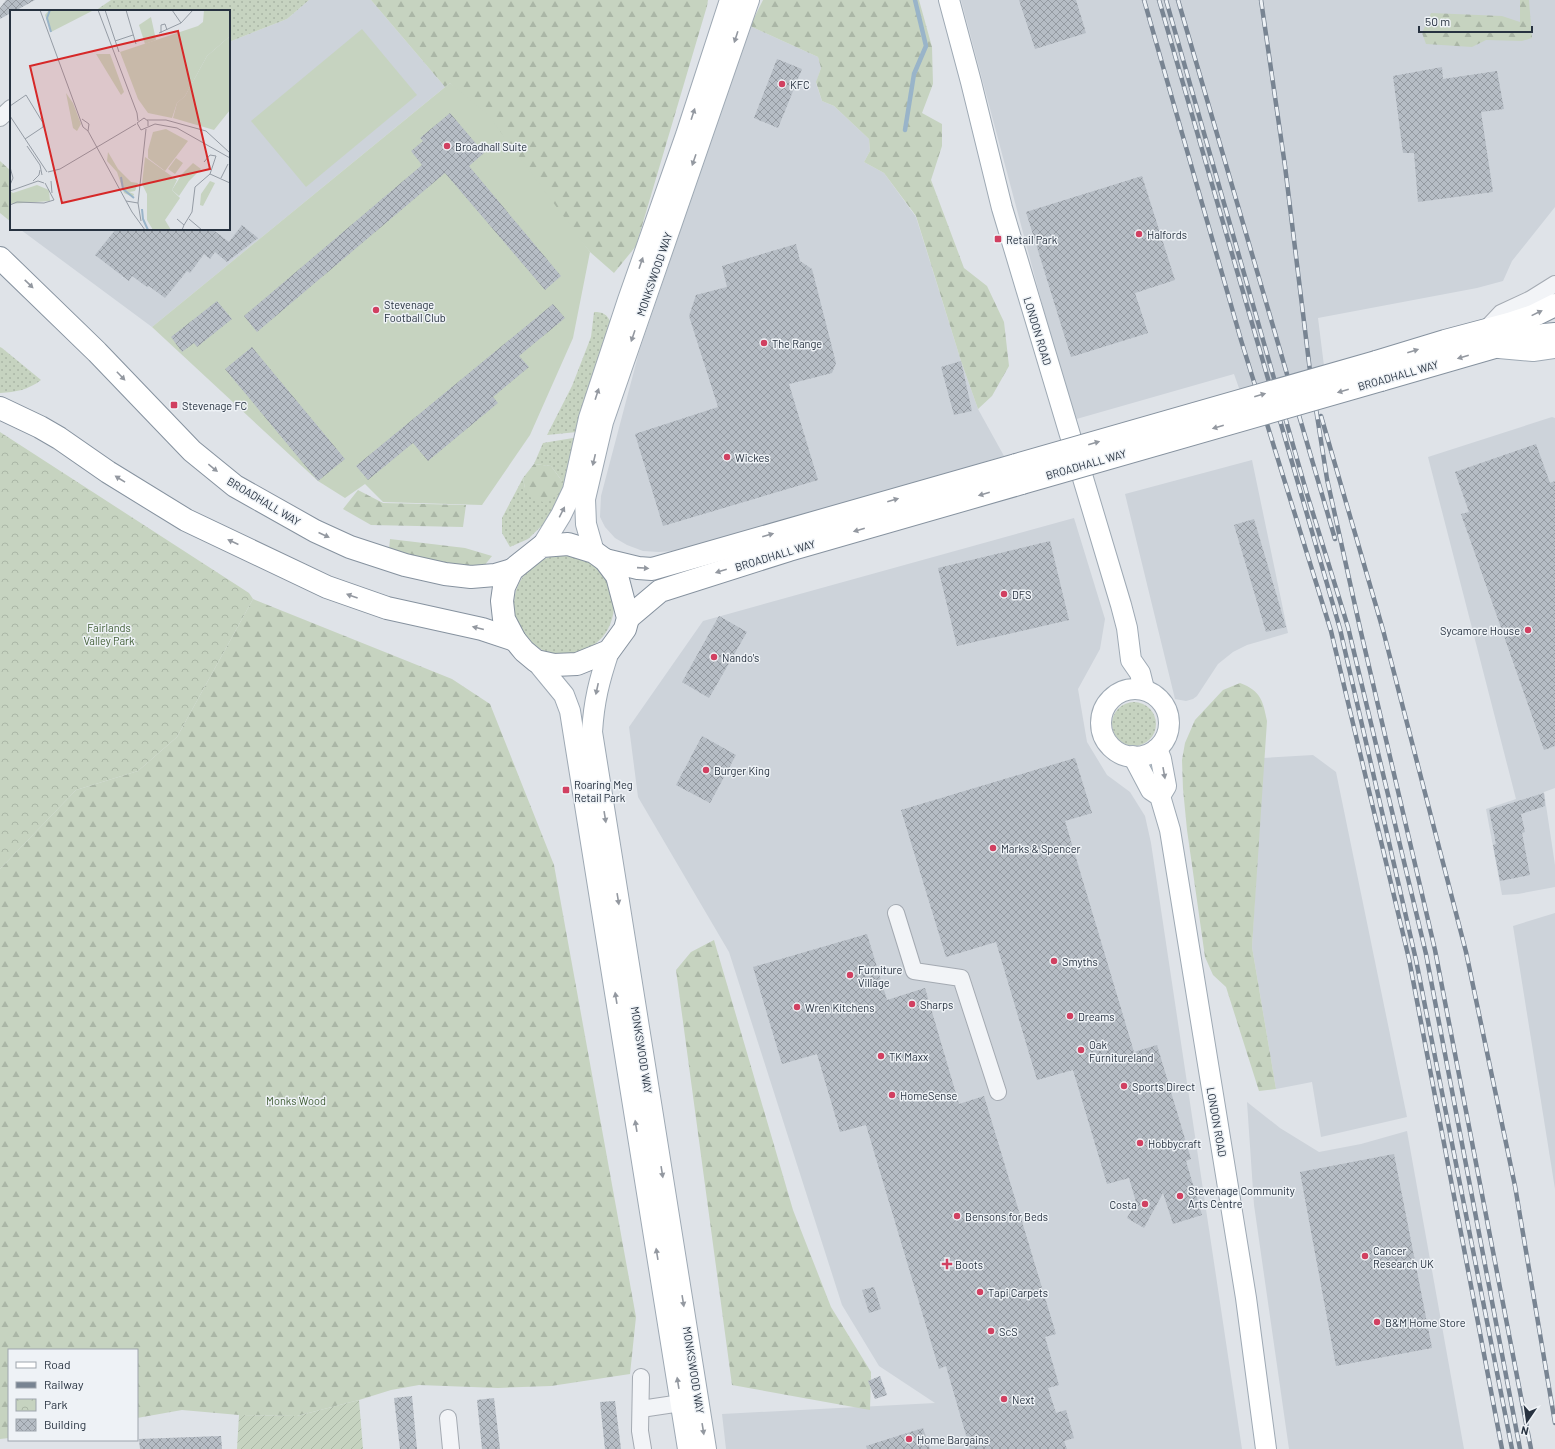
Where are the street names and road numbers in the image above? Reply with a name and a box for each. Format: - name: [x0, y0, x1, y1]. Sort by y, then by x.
- street label: MONKSWOOD WAY: [634, 230, 674, 318]
- street label: LONDON ROAD: [1021, 295, 1055, 367]
- street label: BROADHALL WAY: [1356, 357, 1440, 393]
- street label: BROADHALL WAY: [1044, 446, 1128, 482]
- street label: BROADHALL WAY: [225, 474, 303, 528]
- street label: BROADHALL WAY: [733, 537, 817, 573]
- street label: MONKSWOOD WAY: [629, 1006, 655, 1094]
- street label: LONDON ROAD: [1204, 1086, 1230, 1158]
- street label: MONKSWOOD WAY: [681, 1326, 707, 1414]

